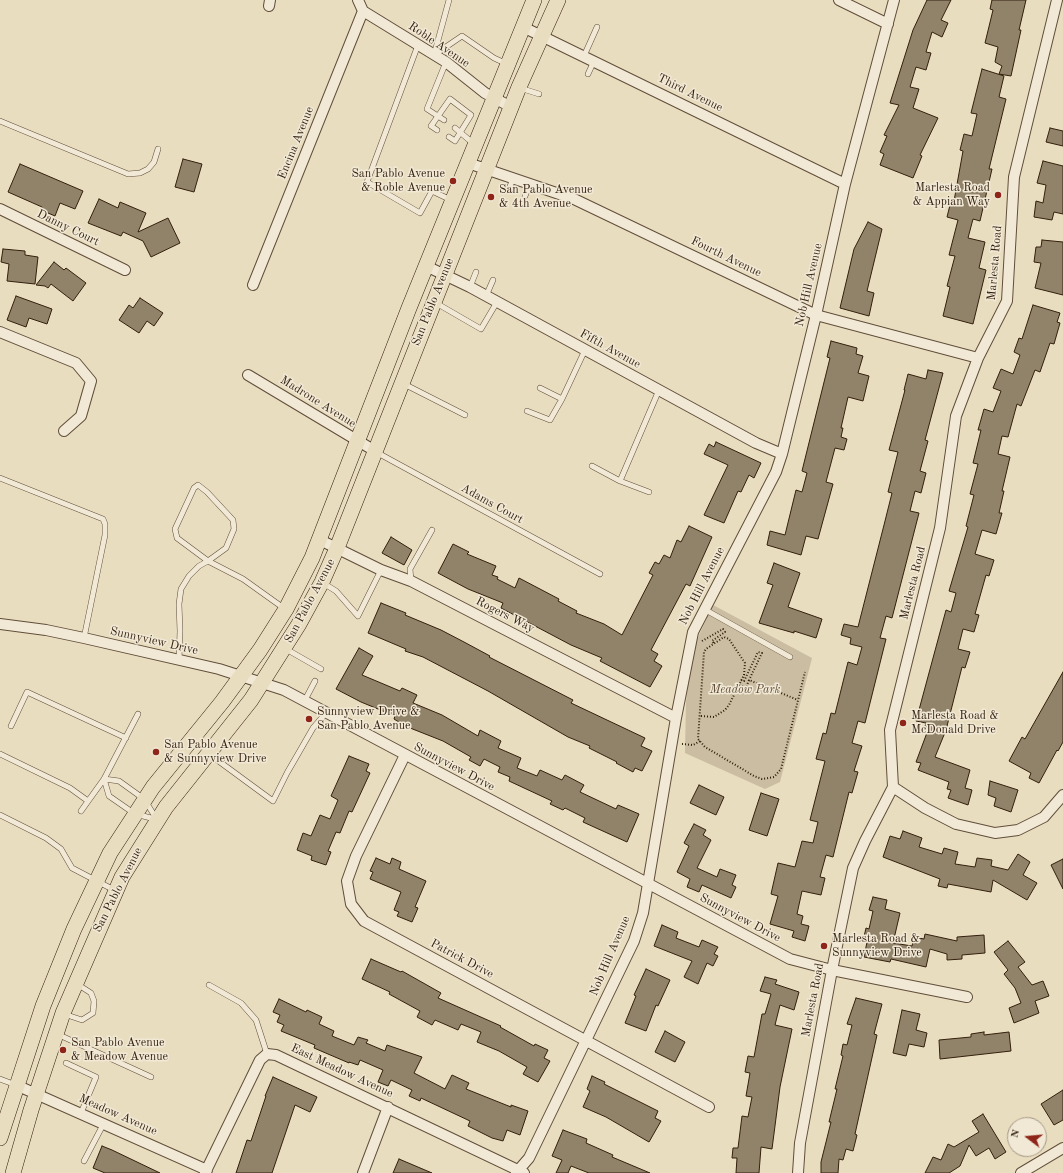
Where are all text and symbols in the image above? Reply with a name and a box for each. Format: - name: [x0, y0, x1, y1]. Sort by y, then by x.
- street label: Roble Avenue: [406, 19, 472, 71]
- street label: Third Avenue: [655, 71, 725, 115]
- street label: Encina Avenue: [275, 105, 317, 181]
- place label: San Pablo Avenue & Roble Avenue: [351, 167, 445, 195]
- marker: San Pablo Avenue & Roble Avenue: [448, 176, 458, 186]
- place label: Marlesta Road & Appian Way: [913, 181, 990, 209]
- place label: San Pablo Avenue & 4th Avenue: [499, 183, 593, 211]
- marker: Marlesta Road & Appian Way: [993, 190, 1003, 200]
- marker: San Pablo Avenue & 4th Avenue: [486, 192, 496, 202]
- street label: Danny Court: [35, 207, 101, 249]
- street label: Marlesta Road: [985, 225, 1005, 301]
- street label: Fourth Avenue: [688, 234, 764, 280]
- street label: Nob Hill Avenue: [792, 242, 826, 328]
- street label: San Pablo Avenue: [409, 256, 457, 348]
- street label: Fifth Avenue: [577, 326, 643, 372]
- street label: Madrone Avenue: [277, 373, 359, 431]
- street label: Adams Court: [458, 481, 526, 527]
- street label: Nob Hill Avenue: [676, 545, 728, 627]
- street label: Marlesta Road: [897, 545, 929, 621]
- street label: San Pablo Avenue: [282, 556, 338, 646]
- street label: Rogers Way: [473, 594, 537, 636]
- street label: Sunnyview Drive: [109, 624, 199, 658]
- park label: Meadow Park: [710, 683, 780, 697]
- place label: Sunnyview Drive & San Pablo Avenue: [317, 705, 420, 733]
- place label: Marlesta Road & McDonald Drive: [911, 709, 999, 737]
- marker: Sunnyview Drive & San Pablo Avenue: [304, 714, 314, 724]
- marker: Marlesta Road & McDonald Drive: [898, 718, 908, 728]
- place label: San Pablo Avenue & Sunnyview Drive: [164, 738, 267, 766]
- street label: Sunnyview Drive: [411, 740, 497, 794]
- marker: San Pablo Avenue & Sunnyview Drive: [151, 747, 161, 757]
- street label: San Pablo Avenue: [90, 845, 146, 935]
- street label: Sunnyview Drive: [697, 891, 783, 945]
- street label: Nob Hill Avenue: [587, 914, 633, 998]
- place label: Marlesta Road & Sunnyview Drive: [832, 932, 922, 960]
- street label: Patrick Drive: [428, 936, 496, 982]
- marker: Marlesta Road & Sunnyview Drive: [819, 941, 829, 951]
- street label: Marlesta Road: [799, 962, 827, 1038]
- place label: San Pablo Avenue & Meadow Avenue: [71, 1036, 168, 1064]
- street label: East Meadow Avenue: [289, 1041, 395, 1101]
- marker: San Pablo Avenue & Meadow Avenue: [58, 1045, 68, 1055]
- street label: Meadow Avenue: [77, 1091, 159, 1139]
- north arrow: [1007, 1117, 1047, 1157]
- text: N: [1010, 1128, 1022, 1139]

